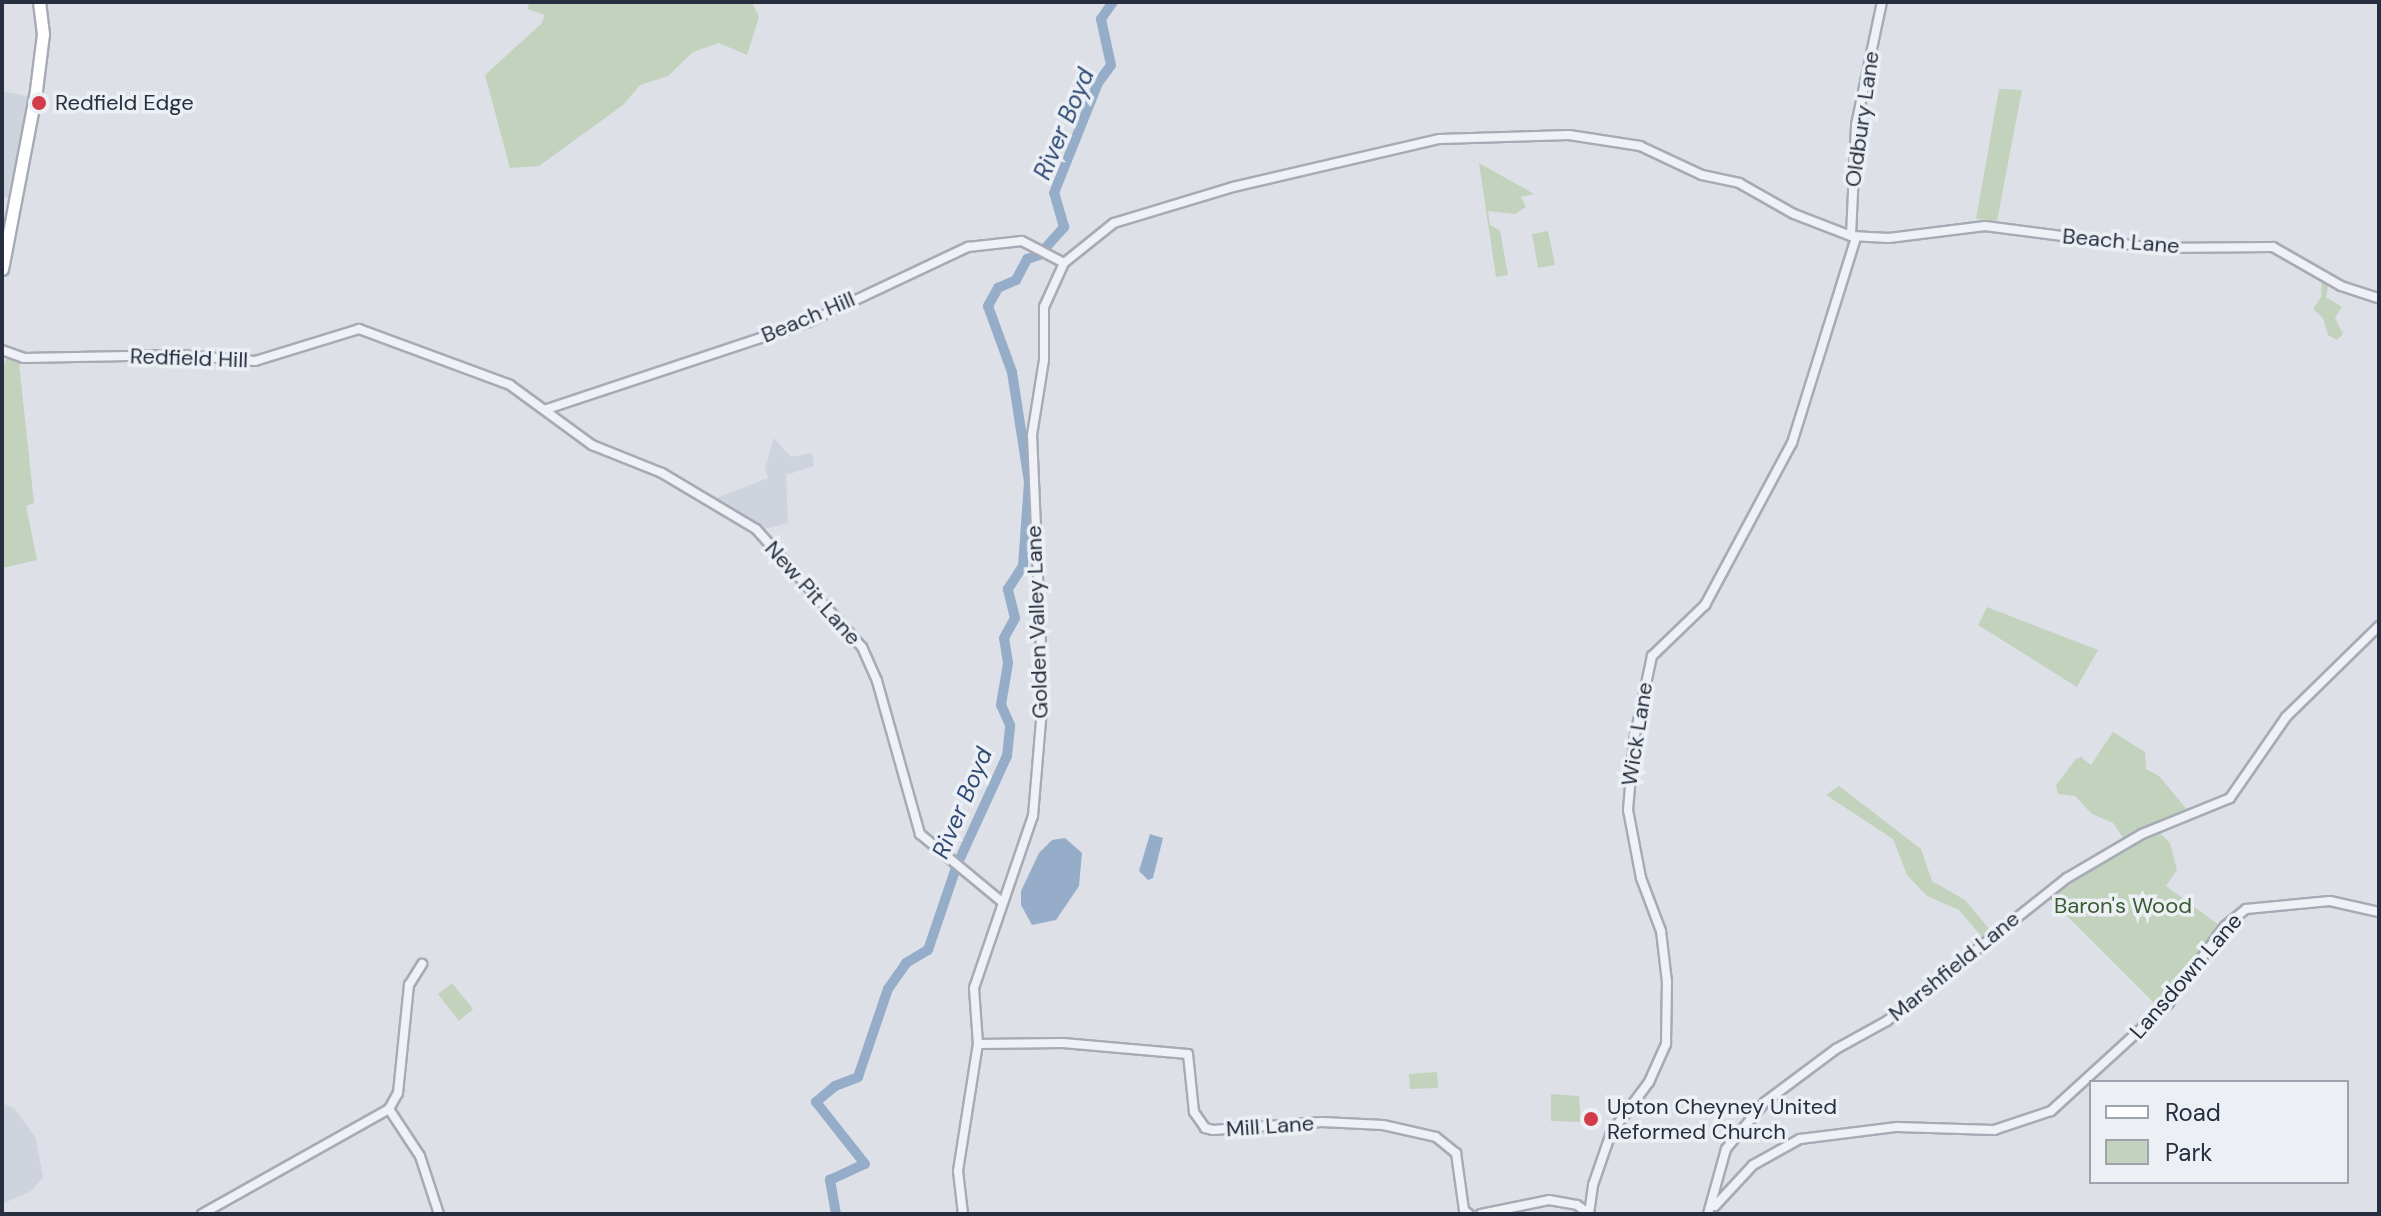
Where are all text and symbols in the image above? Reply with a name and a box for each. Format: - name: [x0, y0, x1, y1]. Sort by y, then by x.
- street label: Oldbury Lane: [1839, 49, 1885, 189]
- water label: River Boyd: [1028, 64, 1100, 184]
- place label: Redfield Edge: [55, 90, 194, 116]
- marker: Redfield Edge: [30, 94, 48, 112]
- street label: Beach Lane: [2061, 223, 2181, 259]
- street label: Beach Hill: [757, 286, 859, 348]
- street label: Redfield Hill: [129, 343, 249, 373]
- street label: Golden Valley Lane: [1020, 525, 1054, 719]
- street label: New Pit Lane: [759, 535, 867, 651]
- street label: Wick Lane: [1616, 680, 1658, 788]
- water label: River Boyd: [926, 743, 998, 863]
- park label: Baron's Wood: [2054, 893, 2192, 919]
- street label: Marshfield Lane: [1883, 905, 2025, 1027]
- street label: Lansdown Lane: [2124, 908, 2248, 1044]
- legend: [2089, 1080, 2349, 1184]
- place label: Upton Cheyney United Reformed Church: [1607, 1093, 1837, 1144]
- text: Road: [2165, 1097, 2221, 1128]
- street label: Mill Lane: [1225, 1110, 1315, 1142]
- marker: Upton Cheyney United Reformed Church: [1582, 1110, 1600, 1128]
- text: Park: [2165, 1137, 2212, 1168]

